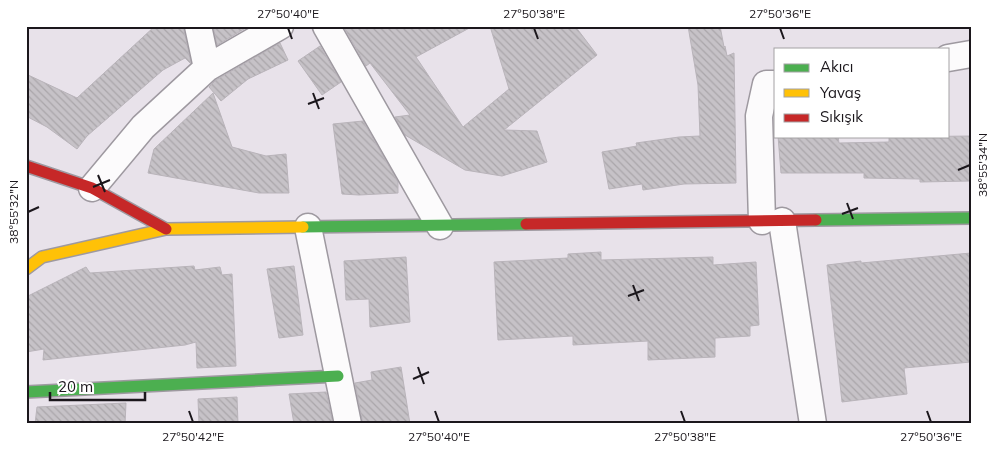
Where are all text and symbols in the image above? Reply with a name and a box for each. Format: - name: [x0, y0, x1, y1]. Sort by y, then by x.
- text: 27°50'40"E: [257, 6, 319, 21]
- text: 27°50'38"E: [503, 6, 565, 21]
- text: 27°50'36"E: [749, 6, 811, 21]
- legend: [774, 48, 950, 138]
- text: Akıcı: [820, 57, 853, 76]
- text: Yavaş: [819, 83, 861, 102]
- text: Sıkışık: [820, 107, 863, 126]
- text: 38°55'34"N: [975, 133, 990, 197]
- text: 38°55'32"N: [6, 180, 21, 244]
- scale bar: [50, 370, 145, 402]
- text: 20 m: [58, 377, 93, 396]
- text: 27°50'42"E: [162, 429, 224, 444]
- text: 27°50'40"E: [408, 429, 470, 444]
- text: 27°50'38"E: [654, 429, 716, 444]
- text: 27°50'36"E: [900, 429, 962, 444]

